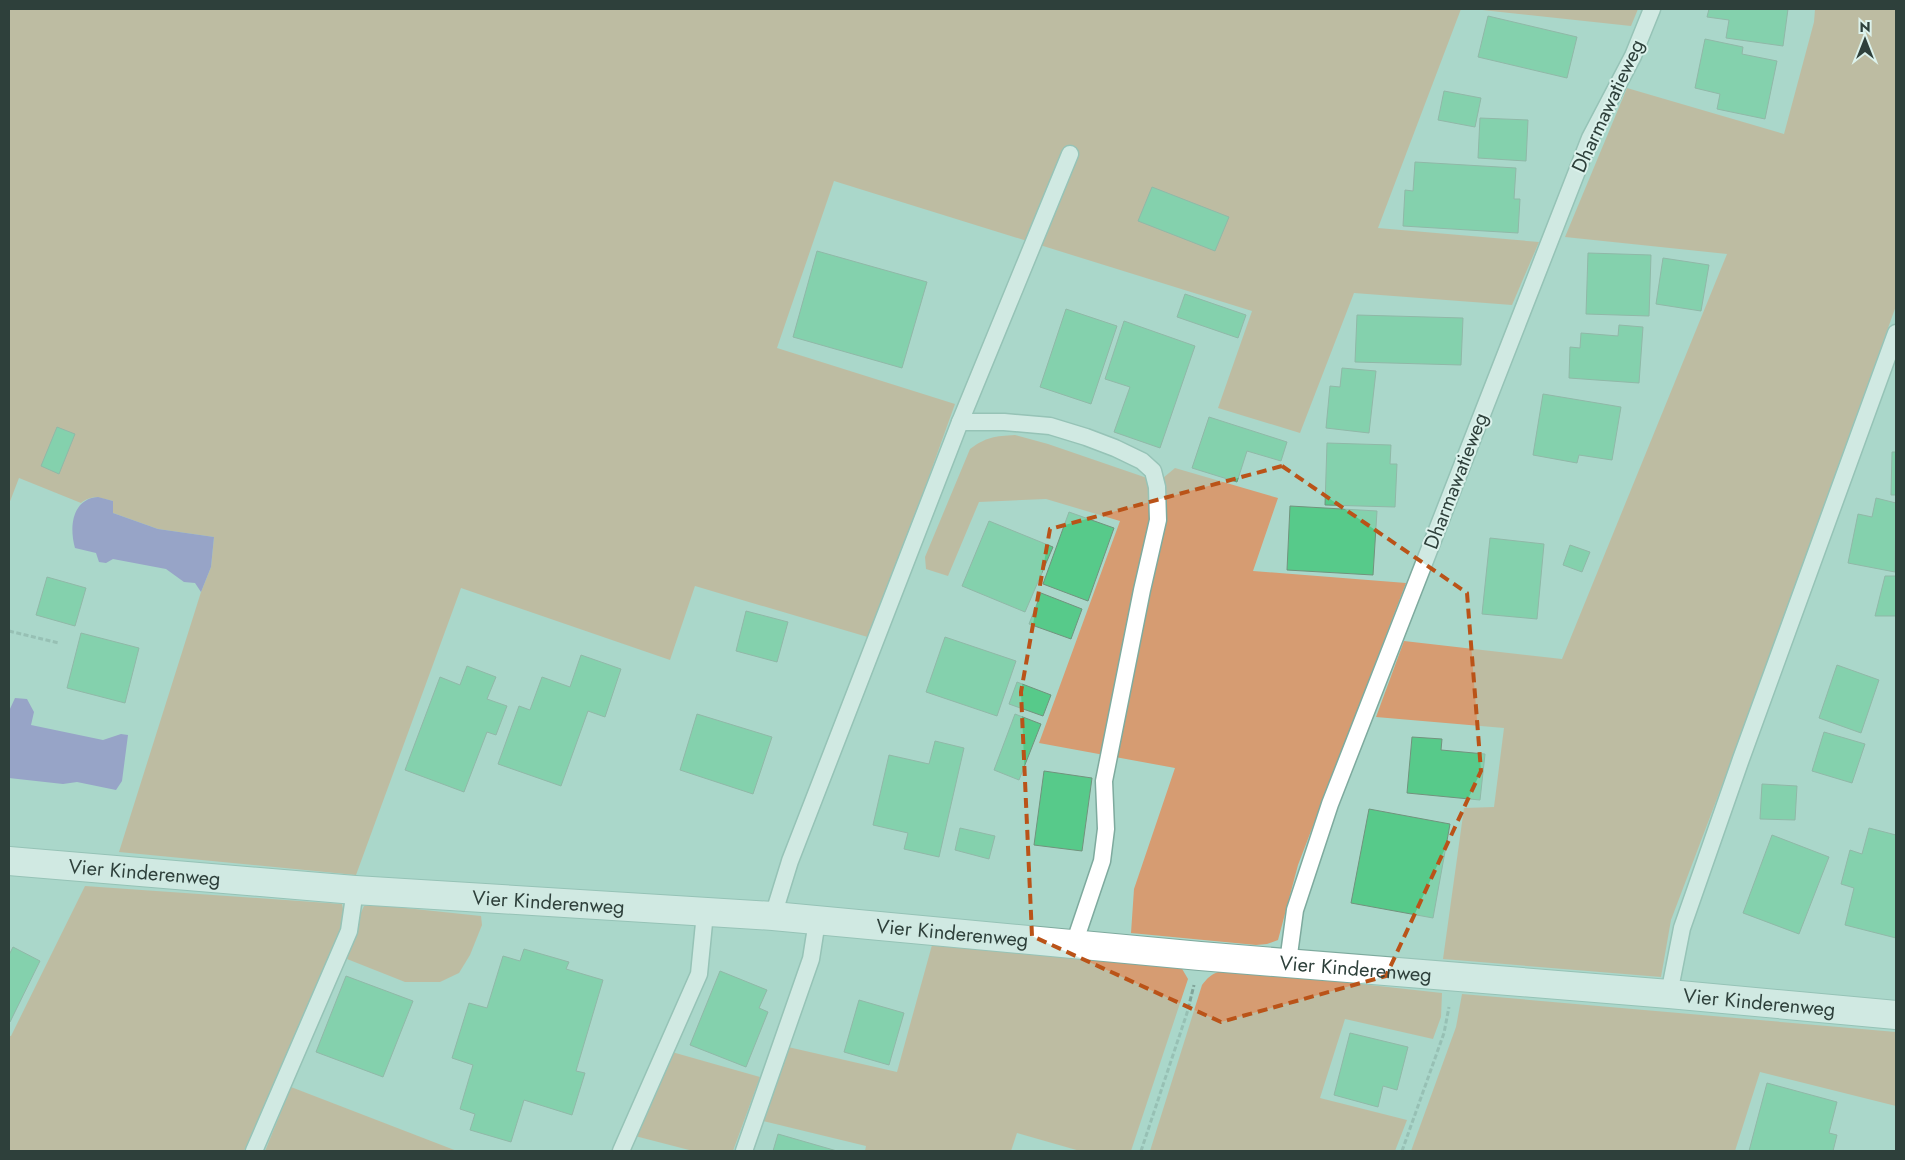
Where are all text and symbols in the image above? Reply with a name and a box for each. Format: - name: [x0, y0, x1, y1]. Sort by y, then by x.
- north arrow: [1840, 15, 1890, 65]
- text: N: [1859, 17, 1871, 37]
- street label: Dharmawatieweg: [1564, 35, 1652, 177]
- street label: Dharmawatieweg: [1417, 409, 1495, 553]
- street label: Vier Kinderenweg: [67, 852, 222, 893]
- street label: Vier Kinderenweg: [471, 883, 625, 921]
- street label: Vier Kinderenweg: [875, 911, 1030, 954]
- street label: Vier Kinderenweg: [1278, 948, 1433, 989]
- street label: Vier Kinderenweg: [1682, 981, 1837, 1024]

